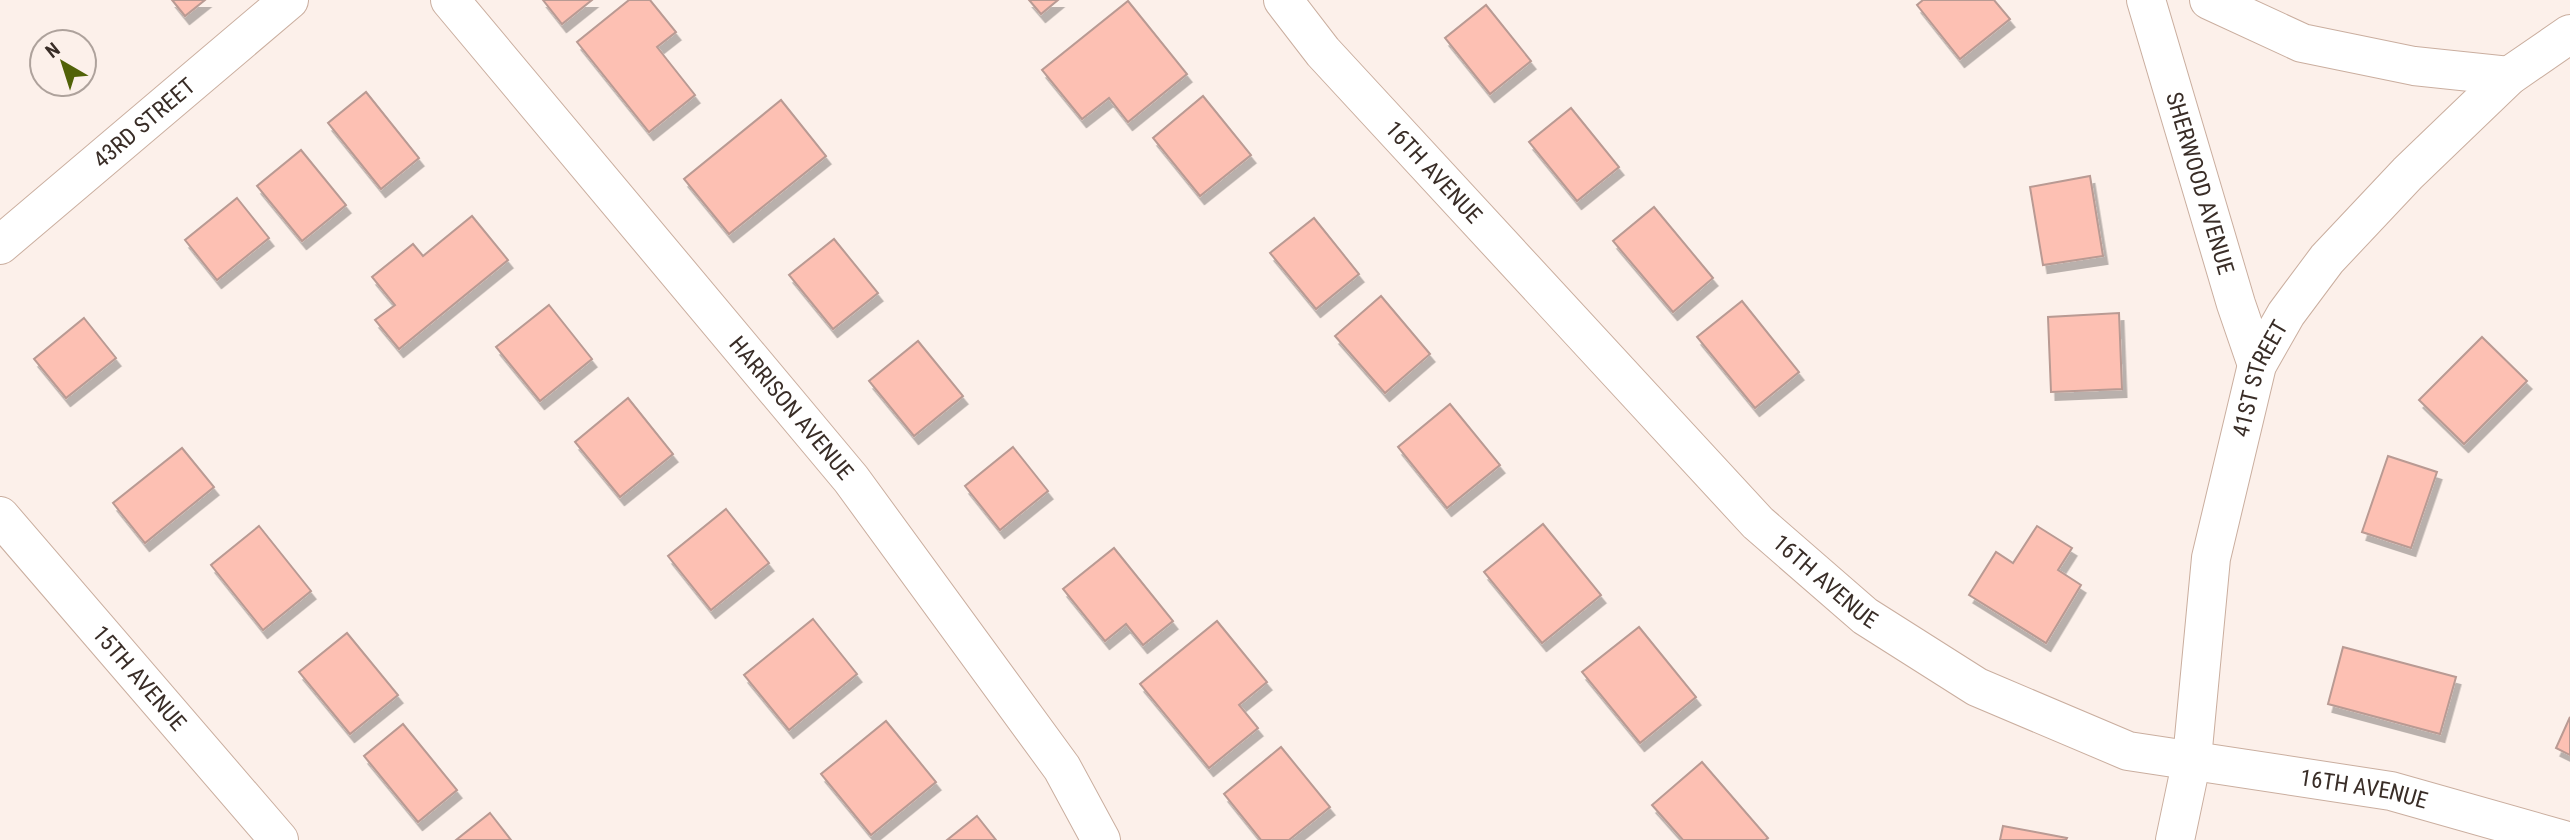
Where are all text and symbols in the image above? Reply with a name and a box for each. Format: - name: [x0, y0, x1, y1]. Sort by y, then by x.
- north arrow: [28, 28, 98, 98]
- text: N: [41, 38, 64, 63]
- street label: 43RD STREET: [88, 72, 200, 173]
- street label: SHERWOOD AVENUE: [2160, 89, 2240, 277]
- street label: 16TH AVENUE: [1380, 115, 1488, 229]
- street label: 41ST STREET: [2227, 315, 2293, 440]
- street label: HARRISON AVENUE: [724, 331, 859, 485]
- street label: 16TH AVENUE: [1768, 529, 1883, 634]
- street label: 15TH AVENUE: [87, 620, 192, 736]
- street label: 16TH AVENUE: [2298, 764, 2431, 814]

